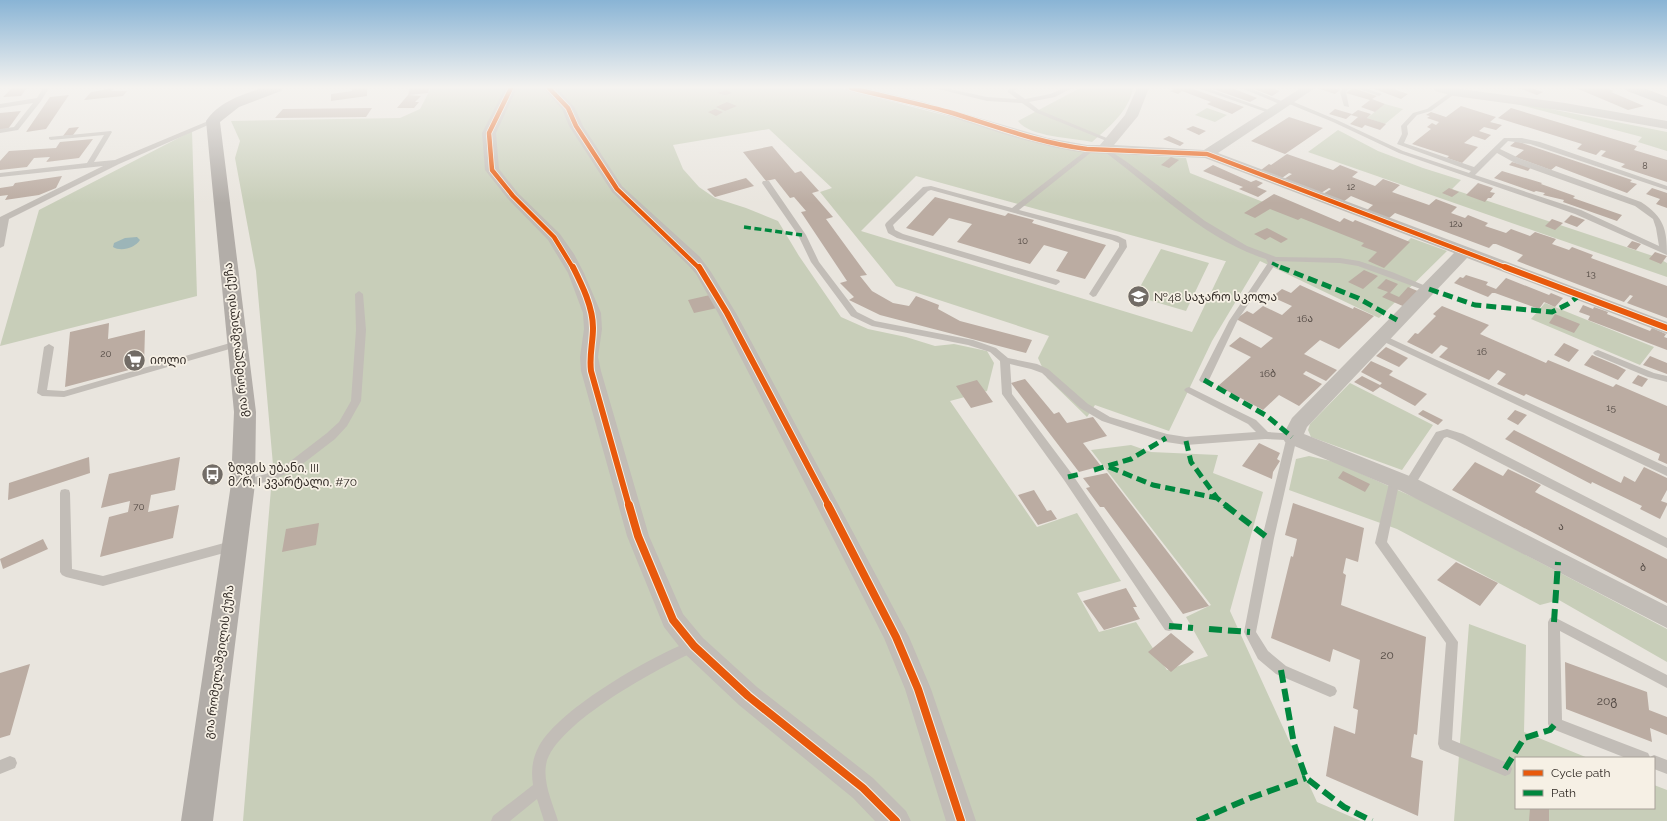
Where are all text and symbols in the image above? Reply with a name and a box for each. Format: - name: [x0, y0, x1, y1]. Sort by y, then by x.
- house number: 8: [1642, 161, 1648, 171]
- house number: 12: [1347, 182, 1356, 192]
- house number: 12ა: [1449, 219, 1463, 229]
- house number: 10: [1018, 235, 1028, 246]
- street label: გია რომელაშვილის ქუჩა: [221, 262, 252, 418]
- house number: 13: [1586, 268, 1596, 279]
- school or university icon: №48 საჯარო სკოლა: [1126, 284, 1152, 310]
- place label: №48 საჯარო სკოლა: [1154, 290, 1277, 305]
- house number: 16ა: [1297, 313, 1313, 324]
- house number: 16: [1477, 346, 1487, 357]
- supermarket icon: იოლი: [121, 347, 147, 373]
- house number: 20: [100, 348, 112, 359]
- place label: იოლი: [150, 353, 187, 368]
- house number: 16ბ: [1260, 368, 1276, 379]
- house number: 15: [1606, 402, 1616, 413]
- place label: ზღვის უბანი, III მ/რ, I კვარტალი, #70: [228, 461, 357, 490]
- bus stop icon: ზღვის უბანი, III მ/რ, I კვარტალი, #70: [200, 462, 226, 488]
- house number: 70: [133, 501, 145, 512]
- house number: ა: [1558, 521, 1564, 532]
- house number: ბ: [1640, 562, 1646, 573]
- street label: გია რომელაშვილის ქუჩა: [201, 584, 238, 740]
- house number: 20: [1380, 648, 1394, 662]
- house number: 20გ: [1597, 694, 1617, 708]
- legend: [1515, 757, 1655, 809]
- text: Cycle path: [1551, 766, 1610, 780]
- text: Path: [1551, 786, 1576, 800]

